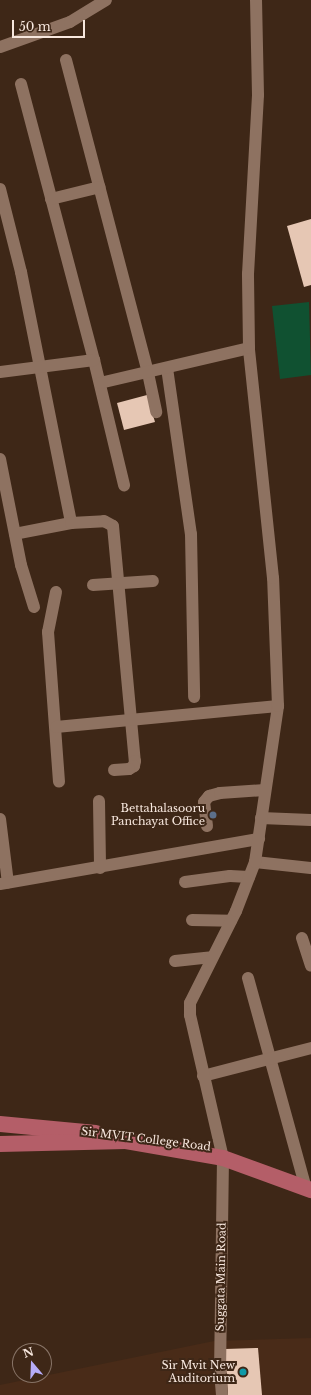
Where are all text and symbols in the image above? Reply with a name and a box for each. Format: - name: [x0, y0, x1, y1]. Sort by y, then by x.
- scale bar: [14, 12, 87, 38]
- text: 50 m: [19, 19, 51, 34]
- place label: Bettahalasooru Panchayat Office: [111, 802, 205, 828]
- marker: Bettahalasooru Panchayat Office: [208, 810, 218, 820]
- street label: Sir MVIT College Road: [80, 1124, 212, 1154]
- street label: Suggata Main Road: [213, 1222, 229, 1332]
- north arrow: [12, 1343, 52, 1383]
- text: N: [21, 1344, 36, 1361]
- place label: Sir Mvit New Auditorium: [161, 1359, 235, 1385]
- marker: Sir Mvit New Auditorium: [238, 1367, 248, 1377]

